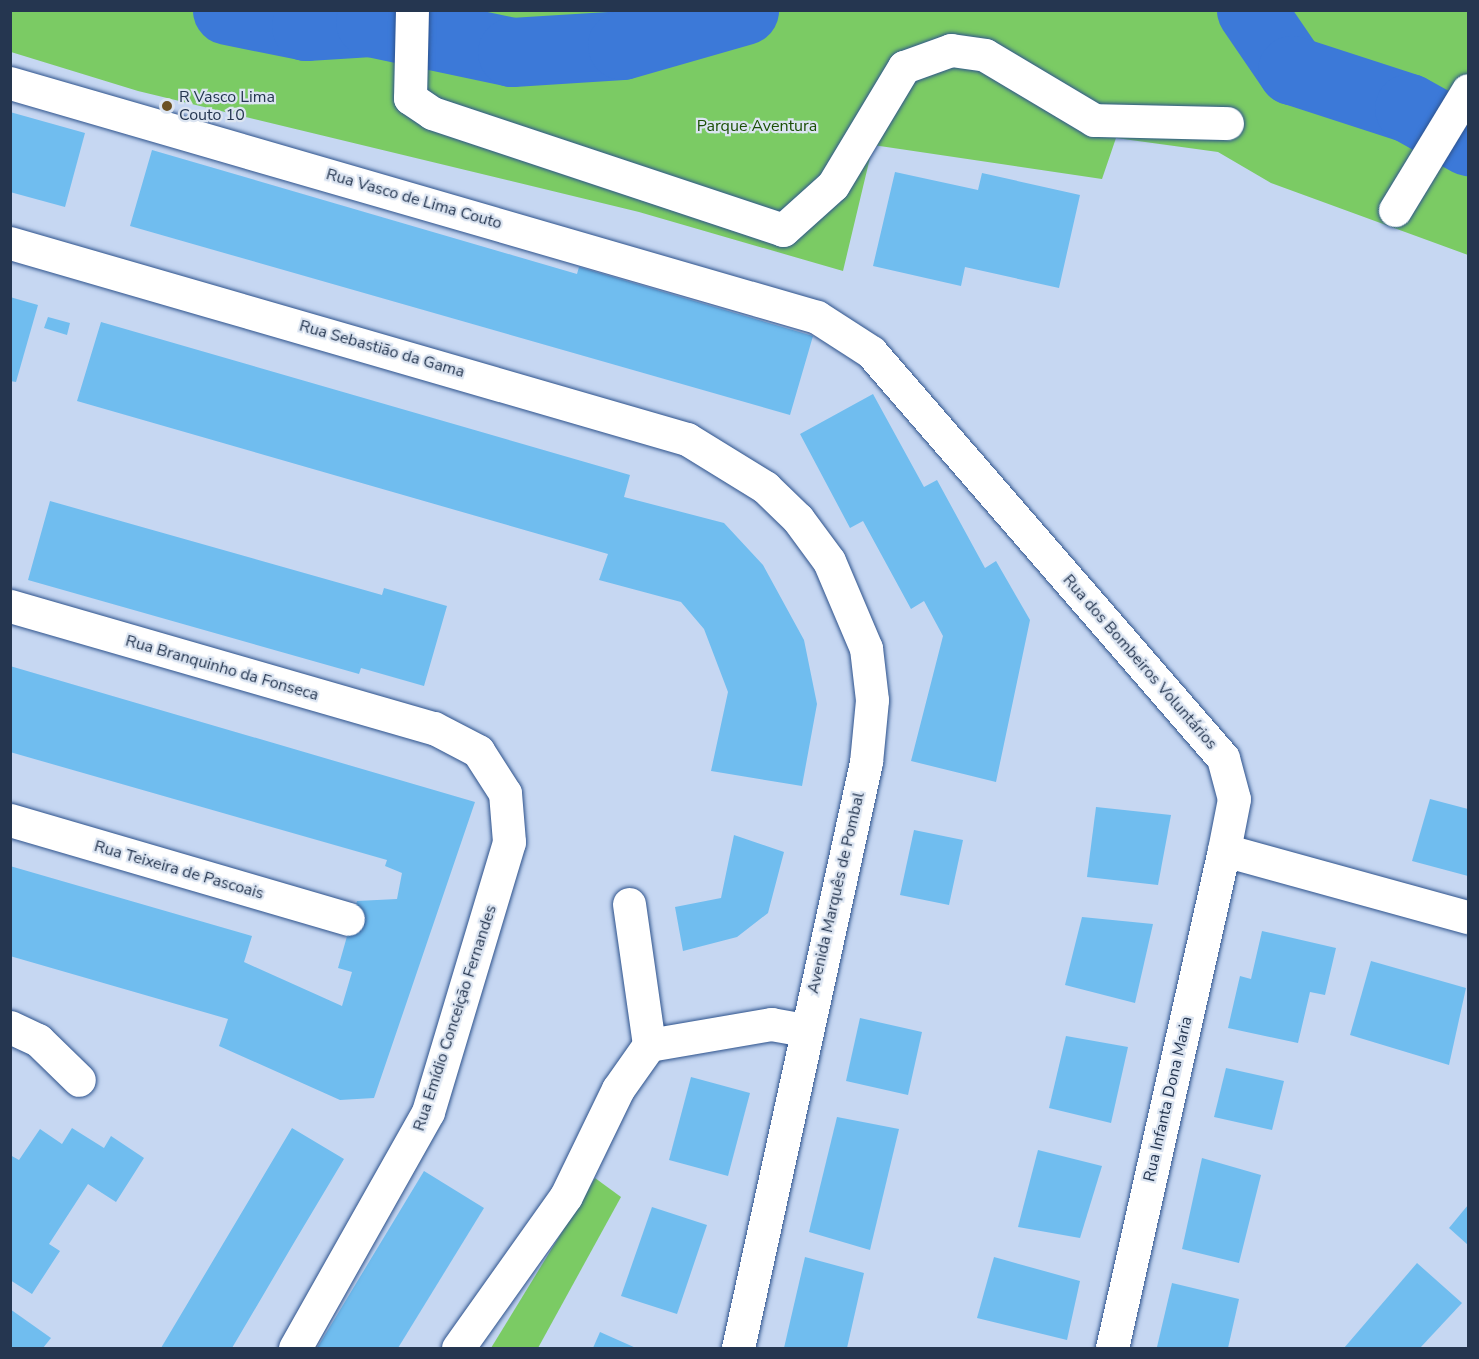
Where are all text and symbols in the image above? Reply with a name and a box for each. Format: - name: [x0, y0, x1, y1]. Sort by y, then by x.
- place label: R Vasco Lima Couto 10: [179, 87, 275, 125]
- marker: R Vasco Lima Couto 10: [160, 99, 174, 113]
- park label: Parque Aventura: [697, 116, 817, 136]
- street label: Rua Vasco de Lima Couto: [324, 165, 504, 233]
- street label: Rua Sebastião da Gama: [297, 316, 467, 382]
- street label: Rua dos Bombeiros Voluntários: [1059, 571, 1221, 753]
- street label: Rua Branquinho da Fonseca: [123, 631, 321, 705]
- street label: Avenida Marquês de Pombal: [803, 791, 869, 995]
- street label: Rua Teixeira de Pascoais: [92, 837, 266, 903]
- street label: Rua Emídio Conceição Fernandes: [409, 903, 501, 1133]
- street label: Rua Infanta Dona Maria: [1140, 1015, 1196, 1183]

